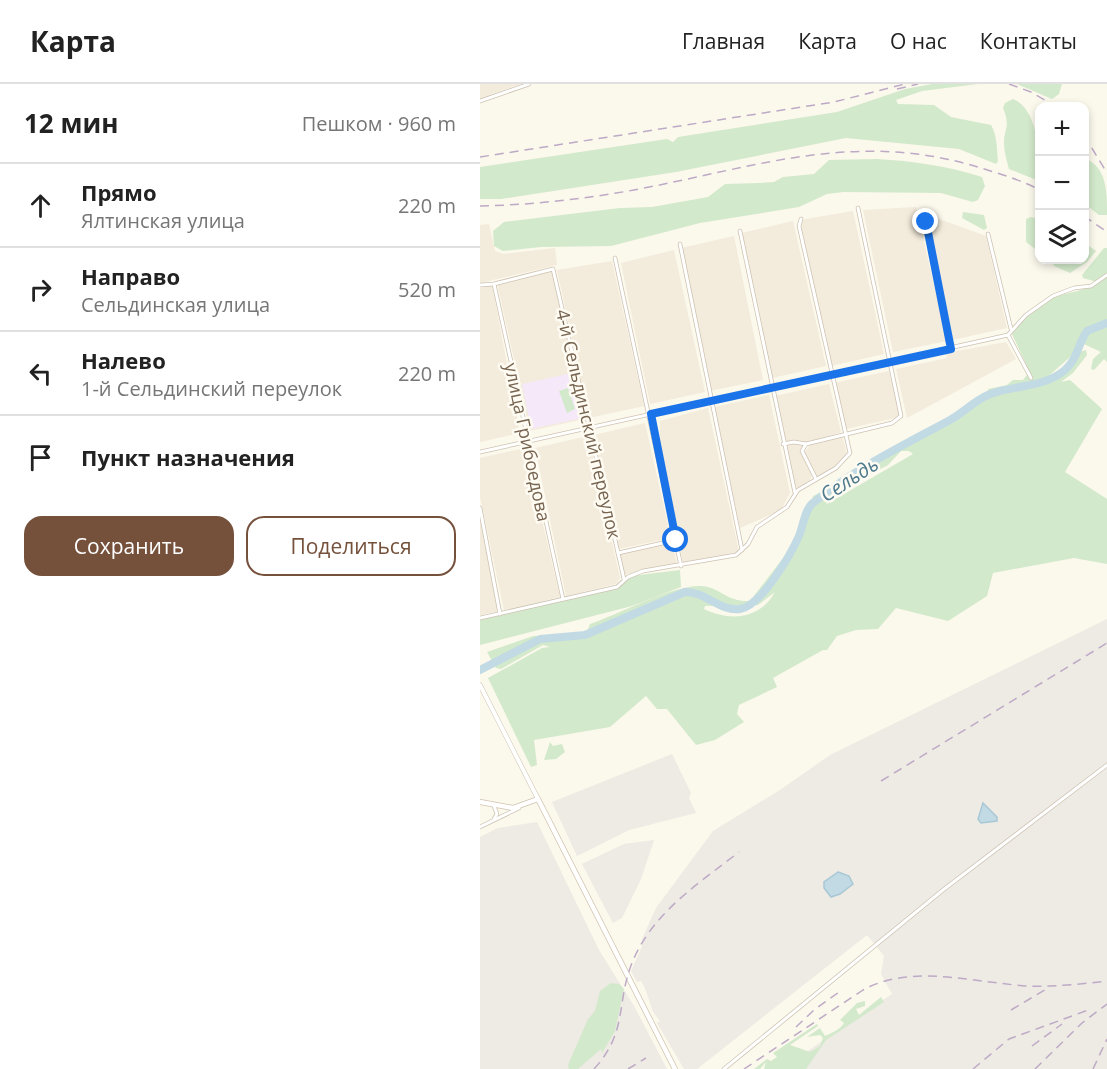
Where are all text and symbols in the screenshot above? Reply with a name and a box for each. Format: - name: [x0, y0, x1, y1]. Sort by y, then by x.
- text: Карта: [30, 22, 116, 60]
- text: Главная: [682, 27, 765, 55]
- text: Карта: [798, 27, 857, 55]
- text: О нас: [890, 27, 947, 55]
- text: Контакты: [980, 27, 1077, 55]
- map controls: [1035, 102, 1089, 264]
- button: +: [1035, 102, 1089, 156]
- text: 12 мин: [24, 105, 118, 141]
- text: Пешком · 960 m: [302, 110, 456, 137]
- button: −: [1035, 156, 1089, 210]
- text: Прямо: [81, 177, 157, 207]
- icon: ahead: [24, 189, 57, 222]
- text: 220 m: [398, 192, 456, 219]
- text: Ялтинская улица: [81, 207, 245, 234]
- route end: [912, 208, 938, 234]
- button: layers: [1035, 210, 1089, 264]
- text: Направо: [81, 261, 180, 291]
- icon: right: [24, 273, 57, 306]
- text: 520 m: [398, 276, 456, 303]
- text: Сельдинская улица: [81, 291, 270, 318]
- street label: 4-й Сельдинский переулок: [551, 307, 627, 542]
- text: Налево: [81, 345, 166, 375]
- icon: left: [24, 357, 57, 390]
- text: 220 m: [398, 360, 456, 387]
- street label: улица Грибоедова: [499, 360, 557, 524]
- text: 1-й Сельдинский переулок: [81, 375, 342, 402]
- icon: arrive: [24, 441, 57, 474]
- text: Пункт назначения: [81, 442, 295, 472]
- water label: Сельдь: [815, 450, 883, 508]
- button: Сохранить: [24, 516, 234, 576]
- button: Поделиться: [246, 516, 456, 576]
- route start: [662, 526, 688, 552]

